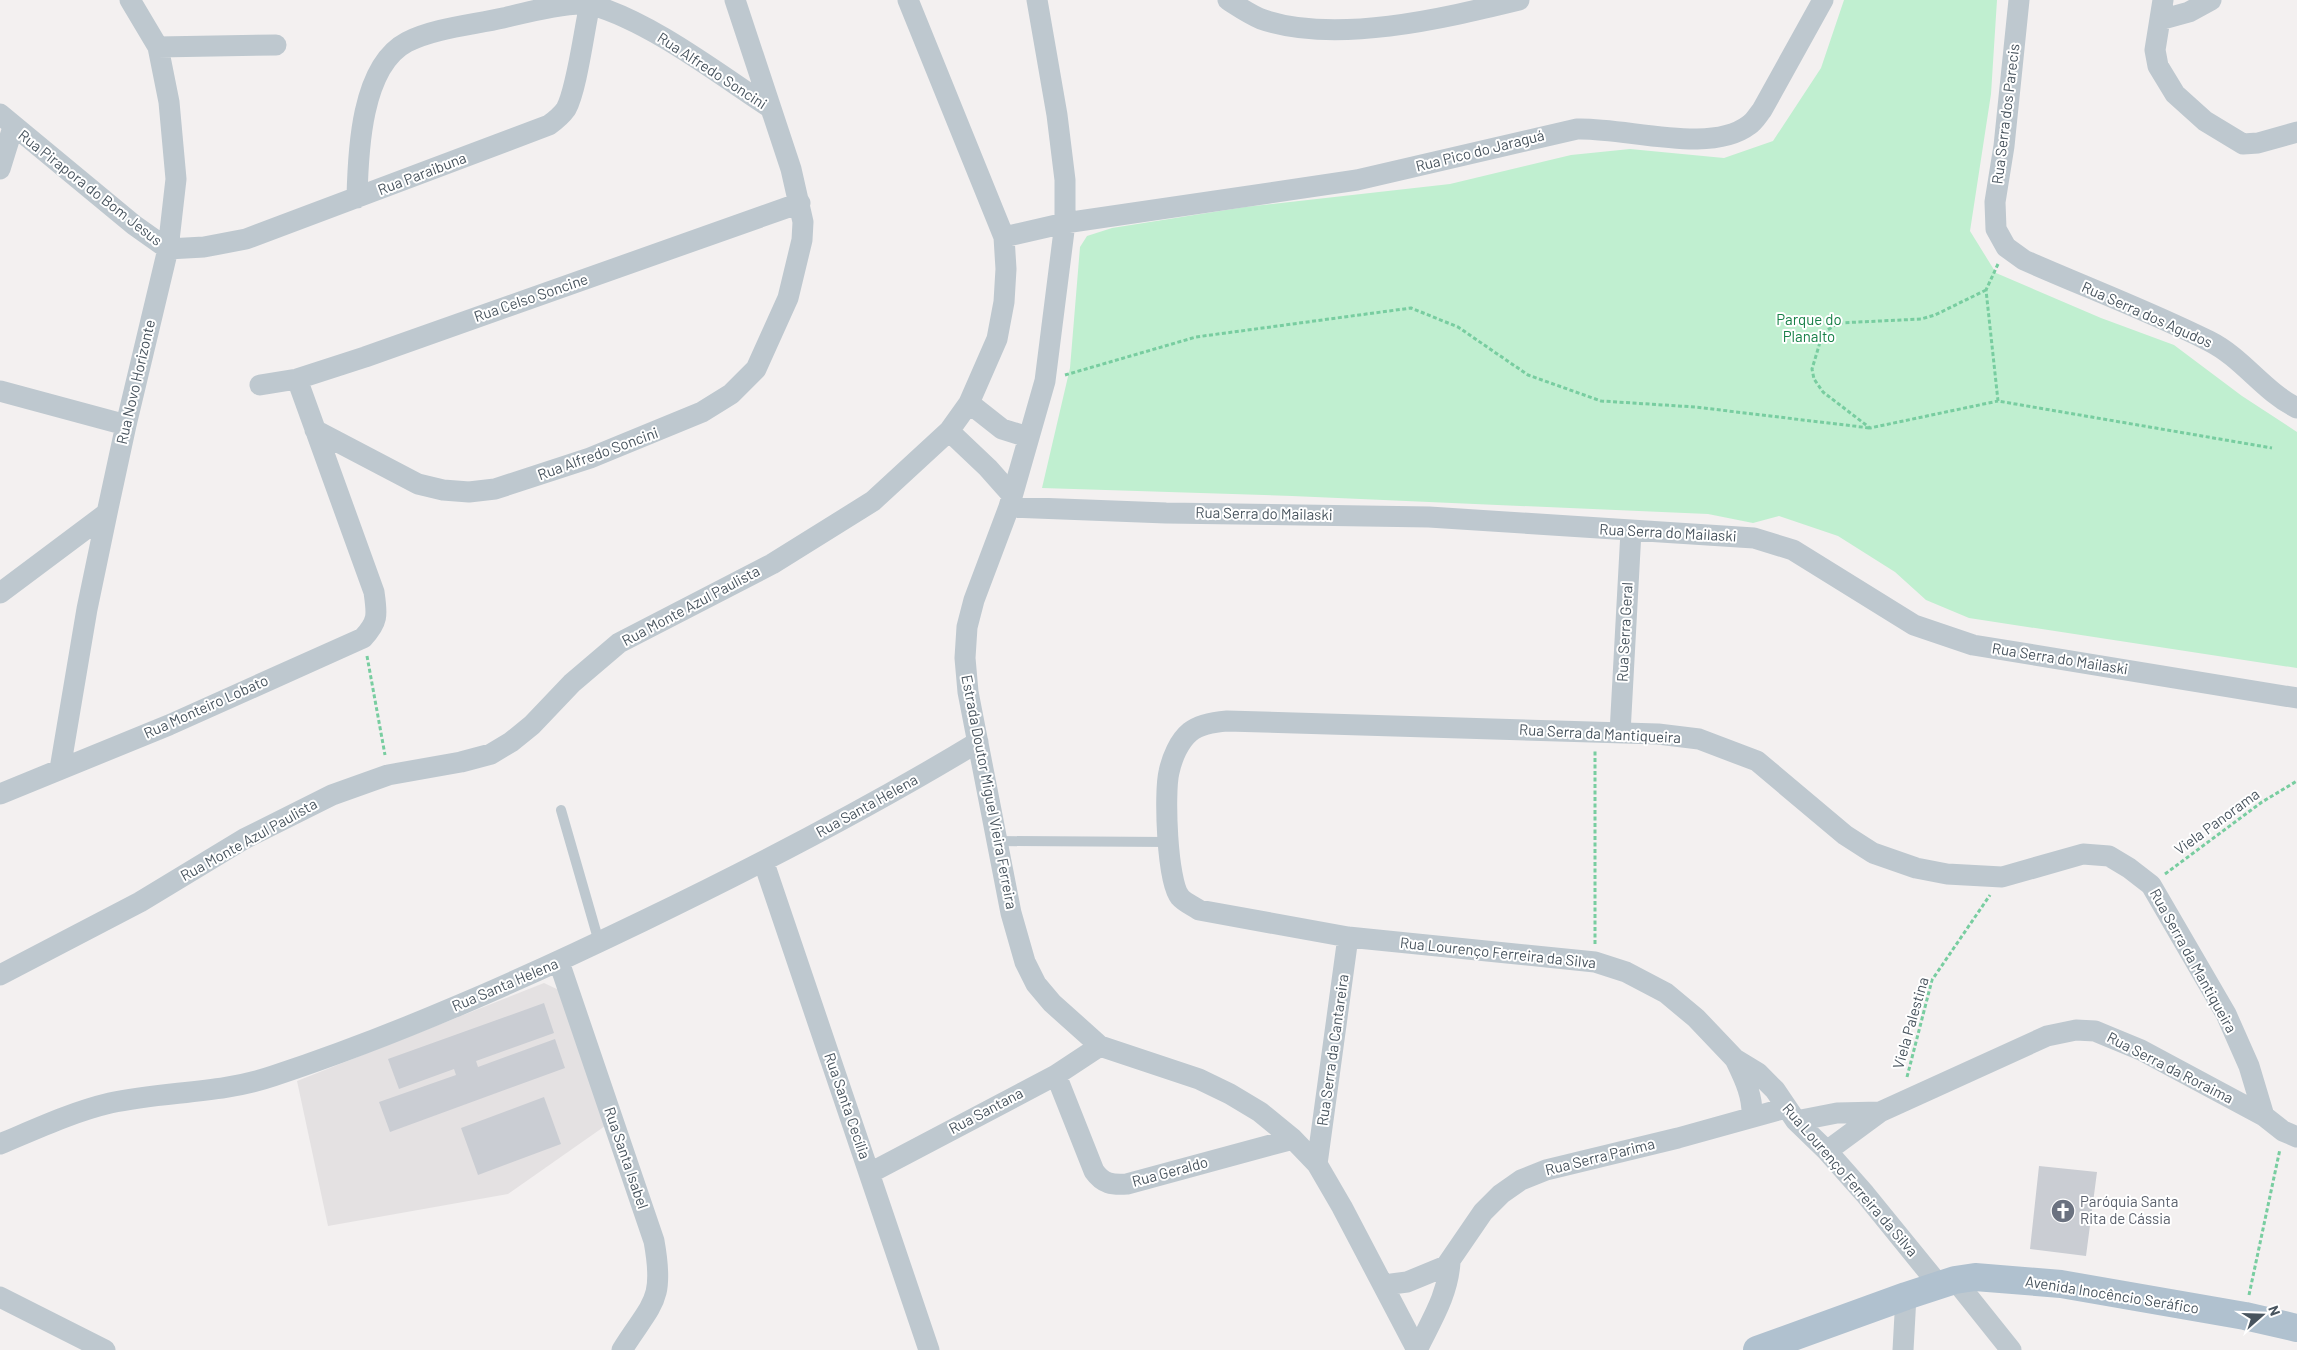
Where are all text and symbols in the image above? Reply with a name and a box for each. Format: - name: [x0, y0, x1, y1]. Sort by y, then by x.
- street label: Rua Alfredo Soncini: [654, 28, 771, 112]
- street label: Rua Serra dos Parecis: [1987, 43, 2023, 185]
- street label: Rua Pirapora do Bom Jesus: [15, 125, 166, 249]
- street label: Rua Pico do Jaraguá: [1414, 125, 1546, 175]
- street label: Rua Paraibuna: [375, 148, 468, 198]
- street label: Rua Celso Soncine: [471, 269, 590, 325]
- street label: Rua Serra dos Agudos: [2079, 277, 2216, 351]
- park label: Parque do Planalto: [1776, 310, 1842, 345]
- street label: Rua Novo Horizonte: [112, 318, 158, 446]
- street label: Rua Alfredo Soncini: [535, 423, 660, 483]
- street label: Rua Serra do Mailaski: [1195, 503, 1333, 523]
- street label: Rua Serra do Mailaski: [1599, 519, 1737, 545]
- street label: Rua Monte Azul Paulista: [619, 561, 763, 649]
- street label: Rua Serra Geral: [1612, 582, 1636, 682]
- street label: Rua Serra do Mailaski: [1991, 638, 2129, 678]
- street label: Rua Monteiro Lobato: [141, 671, 271, 742]
- street label: Estrada Doutor Miguel Vieira Ferreira: [958, 673, 1022, 911]
- street label: Rua Serra da Mantiqueira: [1519, 720, 1681, 746]
- street label: Rua Santa Helena: [813, 770, 921, 841]
- street label: Viela Panorama: [2170, 784, 2262, 858]
- street label: Rua Monte Azul Paulista: [177, 794, 320, 884]
- street label: Rua Serra da Mantiqueira: [2147, 885, 2241, 1036]
- street label: Rua Lourenço Ferreira da Silva: [1399, 933, 1597, 971]
- street label: Rua Santa Helena: [449, 954, 560, 1015]
- street label: Rua Serra da Cantareira: [1312, 973, 1352, 1127]
- street label: Viela Palestina: [1888, 975, 1932, 1071]
- street label: Rua Serra da Roraima: [2104, 1027, 2237, 1107]
- street label: Rua Santa Cecília: [821, 1050, 875, 1161]
- street label: Rua Santana: [945, 1083, 1026, 1137]
- street label: Rua Lourenço Ferreira da Silva: [1779, 1099, 1922, 1260]
- street label: Rua Santa Isabel: [601, 1104, 653, 1211]
- street label: Rua Serra Parima: [1543, 1134, 1656, 1178]
- street label: Rua Geraldo: [1130, 1152, 1210, 1190]
- place label: Paróquia Santa Rita de Cássia: [2080, 1192, 2178, 1227]
- church icon: Paróquia Santa Rita de Cássia: [2050, 1198, 2076, 1224]
- street label: Avenida Inocêncio Seráfico: [2024, 1271, 2200, 1317]
- north arrow: [2237, 1290, 2287, 1340]
- text: N: [2265, 1303, 2284, 1318]

